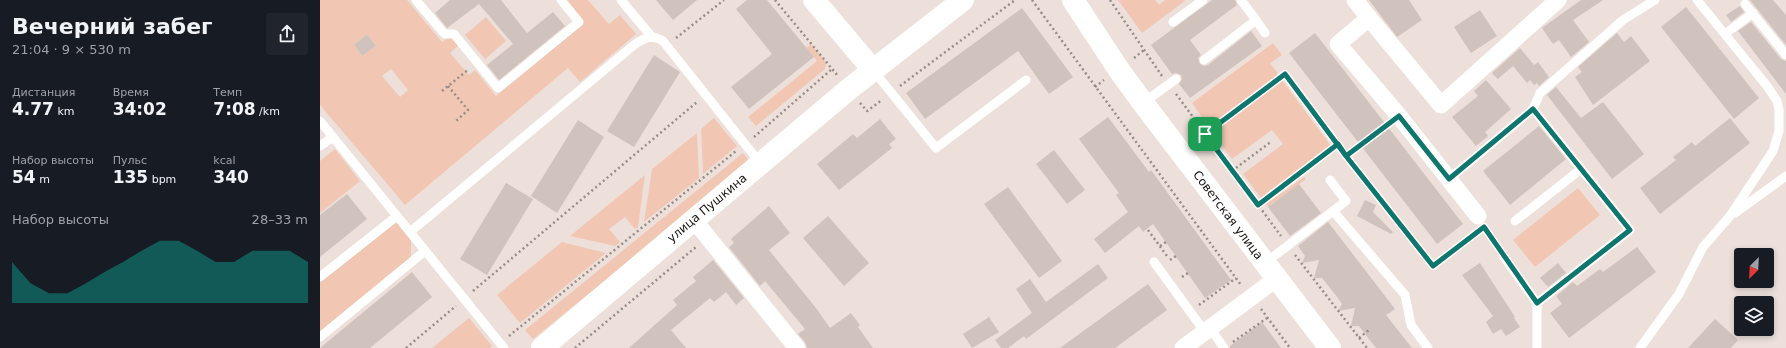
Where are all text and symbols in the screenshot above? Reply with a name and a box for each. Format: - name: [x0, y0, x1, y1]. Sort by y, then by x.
- button: share: [266, 13, 308, 55]
- text: Вечерний забег: [12, 14, 213, 39]
- text: 21:04 · 9 × 530 m: [12, 42, 131, 57]
- text: Дистанция: [12, 86, 75, 99]
- text: Время: [113, 86, 149, 99]
- text: Темп: [213, 86, 242, 99]
- text: 4.77: [12, 99, 54, 119]
- text: 34:02: [113, 99, 167, 119]
- text: 7:08: [213, 99, 256, 119]
- text: km: [54, 105, 75, 118]
- text: /km: [256, 105, 280, 118]
- pin: [1188, 117, 1222, 151]
- icon: arrive: [1194, 123, 1216, 145]
- text: Набор высоты: [12, 154, 94, 167]
- text: Пульс: [113, 154, 147, 167]
- text: kcal: [213, 154, 236, 167]
- text: 54: [12, 167, 36, 187]
- text: 135: [113, 167, 148, 187]
- text: 340: [213, 167, 249, 187]
- street label: Советская улица: [1190, 168, 1266, 262]
- street label: улица Пушкина: [664, 171, 750, 245]
- text: m: [36, 173, 50, 186]
- text: bpm: [148, 173, 176, 186]
- text: Набор высоты: [12, 212, 109, 227]
- text: 28–33 m: [252, 212, 308, 227]
- north arrow: [1734, 248, 1774, 288]
- map controls: [1734, 248, 1774, 336]
- button: layers: [1734, 296, 1774, 336]

